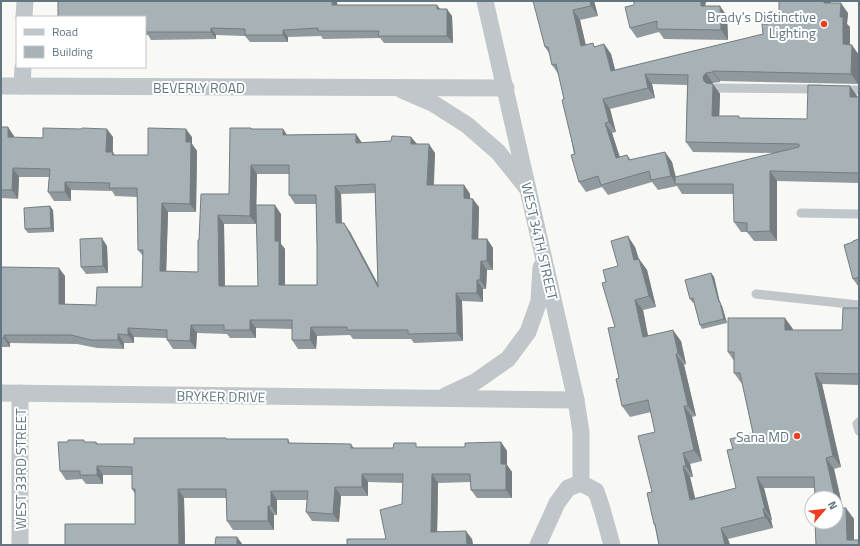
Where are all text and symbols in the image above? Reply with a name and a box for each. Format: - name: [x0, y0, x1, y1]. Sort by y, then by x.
- place label: Brady's Distinctive Lighting: [707, 6, 816, 43]
- legend: [16, 16, 146, 68]
- marker: Brady's Distinctive Lighting: [819, 19, 829, 29]
- text: Road: [52, 22, 78, 41]
- text: Building: [52, 42, 93, 61]
- street label: BEVERLY ROAD: [153, 77, 245, 98]
- street label: WEST 34TH STREET: [516, 180, 564, 303]
- street label: BRYKER DRIVE: [176, 385, 266, 407]
- street label: WEST 33RD STREET: [10, 408, 31, 529]
- place label: Sana MD: [736, 426, 789, 447]
- marker: Sana MD: [792, 431, 802, 441]
- north arrow: [804, 490, 844, 530]
- text: N: [824, 498, 842, 512]

